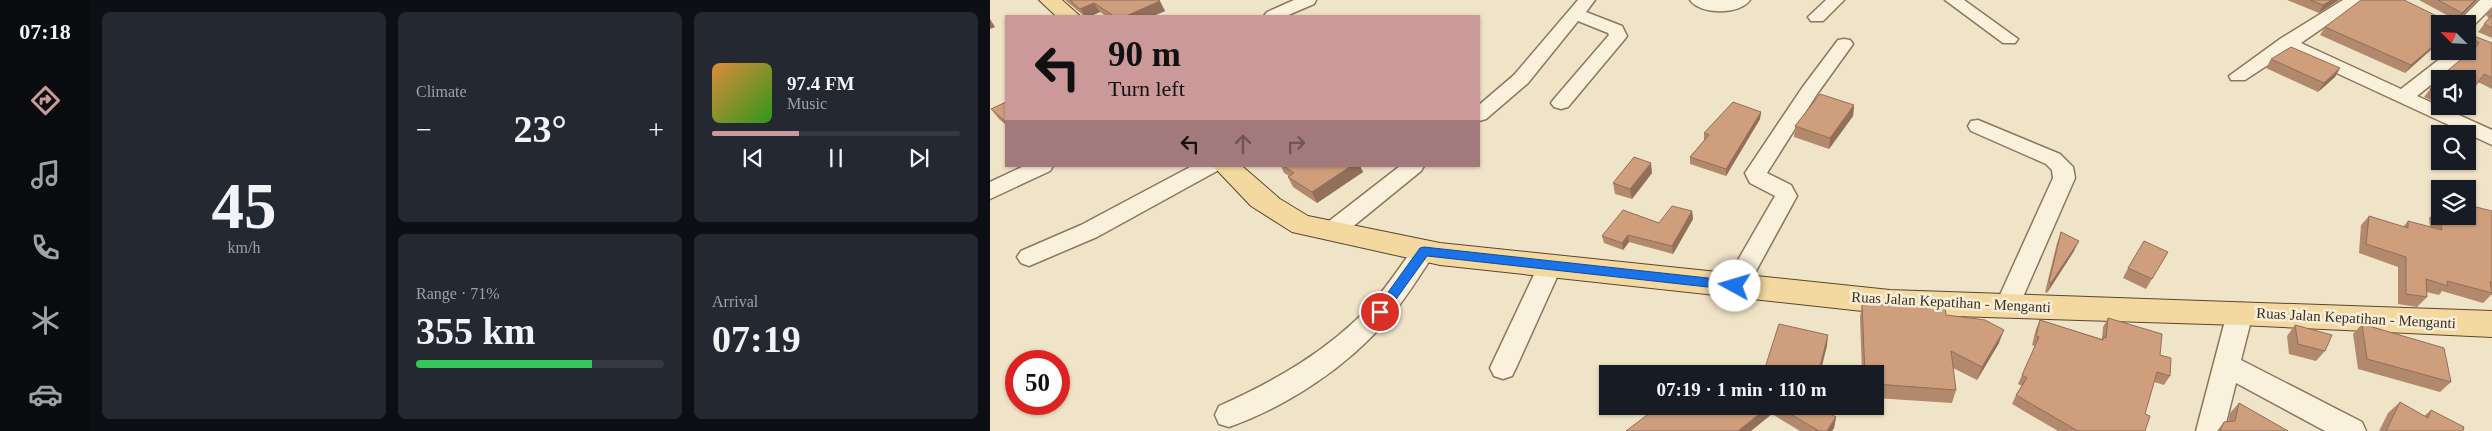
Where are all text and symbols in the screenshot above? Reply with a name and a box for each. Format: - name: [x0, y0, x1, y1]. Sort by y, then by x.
- north arrow: [2431, 15, 2476, 60]
- map controls: [2431, 15, 2476, 225]
- text: 07:18: [19, 19, 71, 44]
- icon: left: [1025, 35, 1090, 100]
- text: 90 m: [1108, 35, 1181, 74]
- button: sound: [2431, 70, 2476, 115]
- text: 97.4 FM: [787, 73, 855, 94]
- text: Turn left: [1108, 76, 1185, 101]
- icon: directions: [28, 83, 63, 118]
- text: Climate: [416, 83, 467, 100]
- text: Music: [787, 95, 827, 112]
- text: 23°: [513, 108, 567, 150]
- text: −: [416, 114, 432, 145]
- text: +: [648, 114, 664, 145]
- button: search: [2431, 125, 2476, 170]
- icon: left: [1176, 130, 1204, 158]
- icon: ahead: [1229, 130, 1257, 158]
- icon: right: [1282, 130, 1310, 158]
- icon: previous: [739, 144, 767, 172]
- icon: pause: [822, 144, 850, 172]
- icon: next: [905, 144, 933, 172]
- icon: music: [28, 157, 63, 192]
- text: 45: [212, 170, 277, 242]
- button: layers: [2431, 180, 2476, 225]
- icon: phone: [28, 230, 63, 265]
- text: km/h: [228, 239, 260, 256]
- position arrow: [1708, 259, 1760, 311]
- text: Range · 71%: [416, 285, 500, 302]
- street label: Ruas Jalan Kepatihan - Menganti: [1851, 289, 2051, 315]
- pin: [1359, 291, 1401, 333]
- text: Arrival: [712, 293, 758, 310]
- icon: arrive: [1366, 298, 1394, 326]
- icon: climate: [28, 303, 63, 338]
- street label: Ruas Jalan Kepatihan - Menganti: [2256, 305, 2456, 331]
- text: 355 km: [416, 310, 535, 352]
- text: 07:19: [712, 318, 801, 360]
- speed limit sign: 50: [1005, 350, 1070, 415]
- icon: car: [28, 377, 63, 412]
- text: 07:19 · 1 min · 110 m: [1657, 379, 1826, 400]

